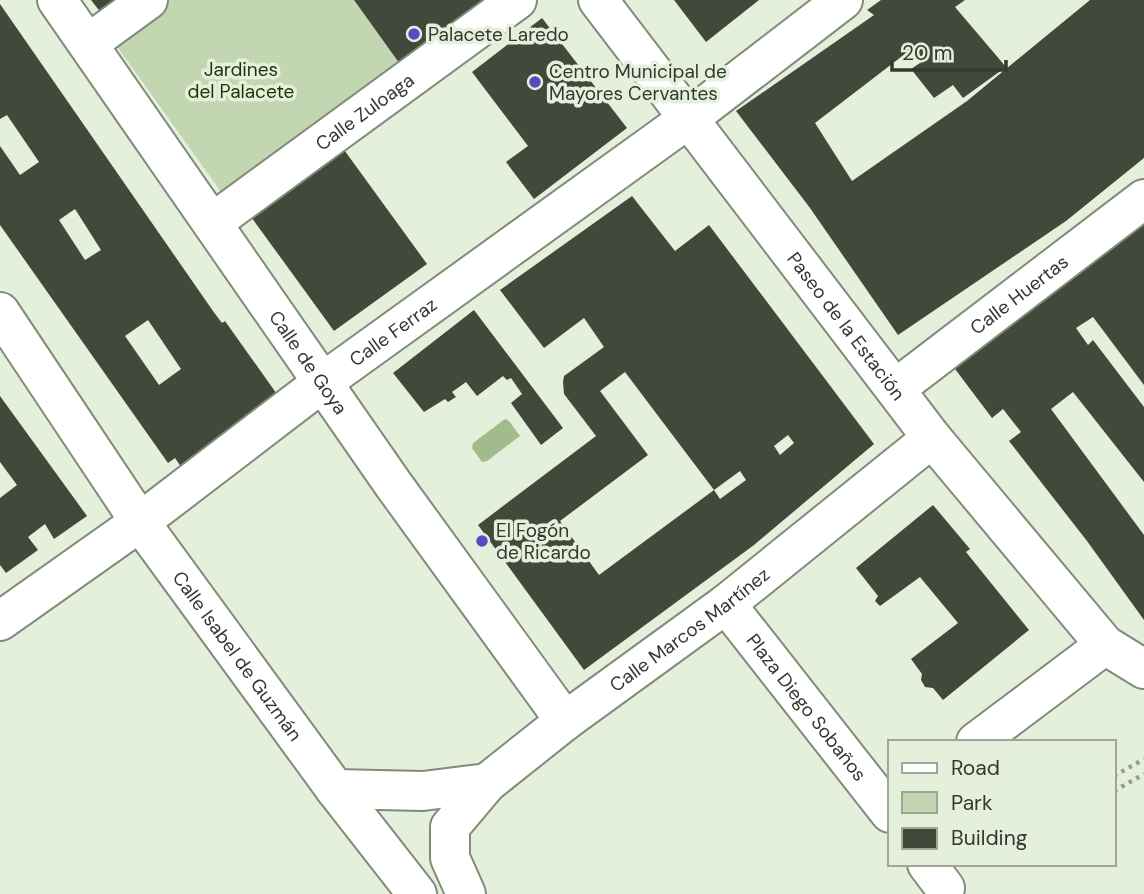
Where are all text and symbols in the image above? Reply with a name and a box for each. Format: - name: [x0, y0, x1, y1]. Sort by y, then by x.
- place label: Palacete Laredo: [428, 22, 569, 47]
- marker: Palacete Laredo: [406, 26, 422, 42]
- scale bar: [892, 28, 1006, 72]
- text: 20 m: [902, 39, 953, 67]
- park label: Jardines del Palacete: [188, 57, 294, 104]
- place label: Centro Municipal de Mayores Cervantes: [549, 59, 727, 106]
- street label: Calle Zuloaga: [311, 67, 419, 156]
- marker: Centro Municipal de Mayores Cervantes: [527, 74, 543, 90]
- street label: Paseo de la Estación: [782, 247, 911, 406]
- street label: Calle Huertas: [965, 249, 1074, 340]
- street label: Calle Ferraz: [344, 292, 442, 372]
- street label: Calle de Goya: [263, 306, 353, 420]
- place label: El Fogón de Ricardo: [496, 518, 591, 565]
- marker: El Fogón de Ricardo: [474, 533, 490, 549]
- street label: Calle Marcos Martínez: [605, 562, 775, 698]
- street label: Calle Isabel de Guzmán: [167, 566, 308, 746]
- street label: Plaza Diego Sobaños: [741, 628, 872, 786]
- legend: [888, 740, 1116, 866]
- text: Road: [951, 754, 1000, 782]
- text: Park: [951, 789, 993, 817]
- text: Building: [951, 824, 1028, 852]

